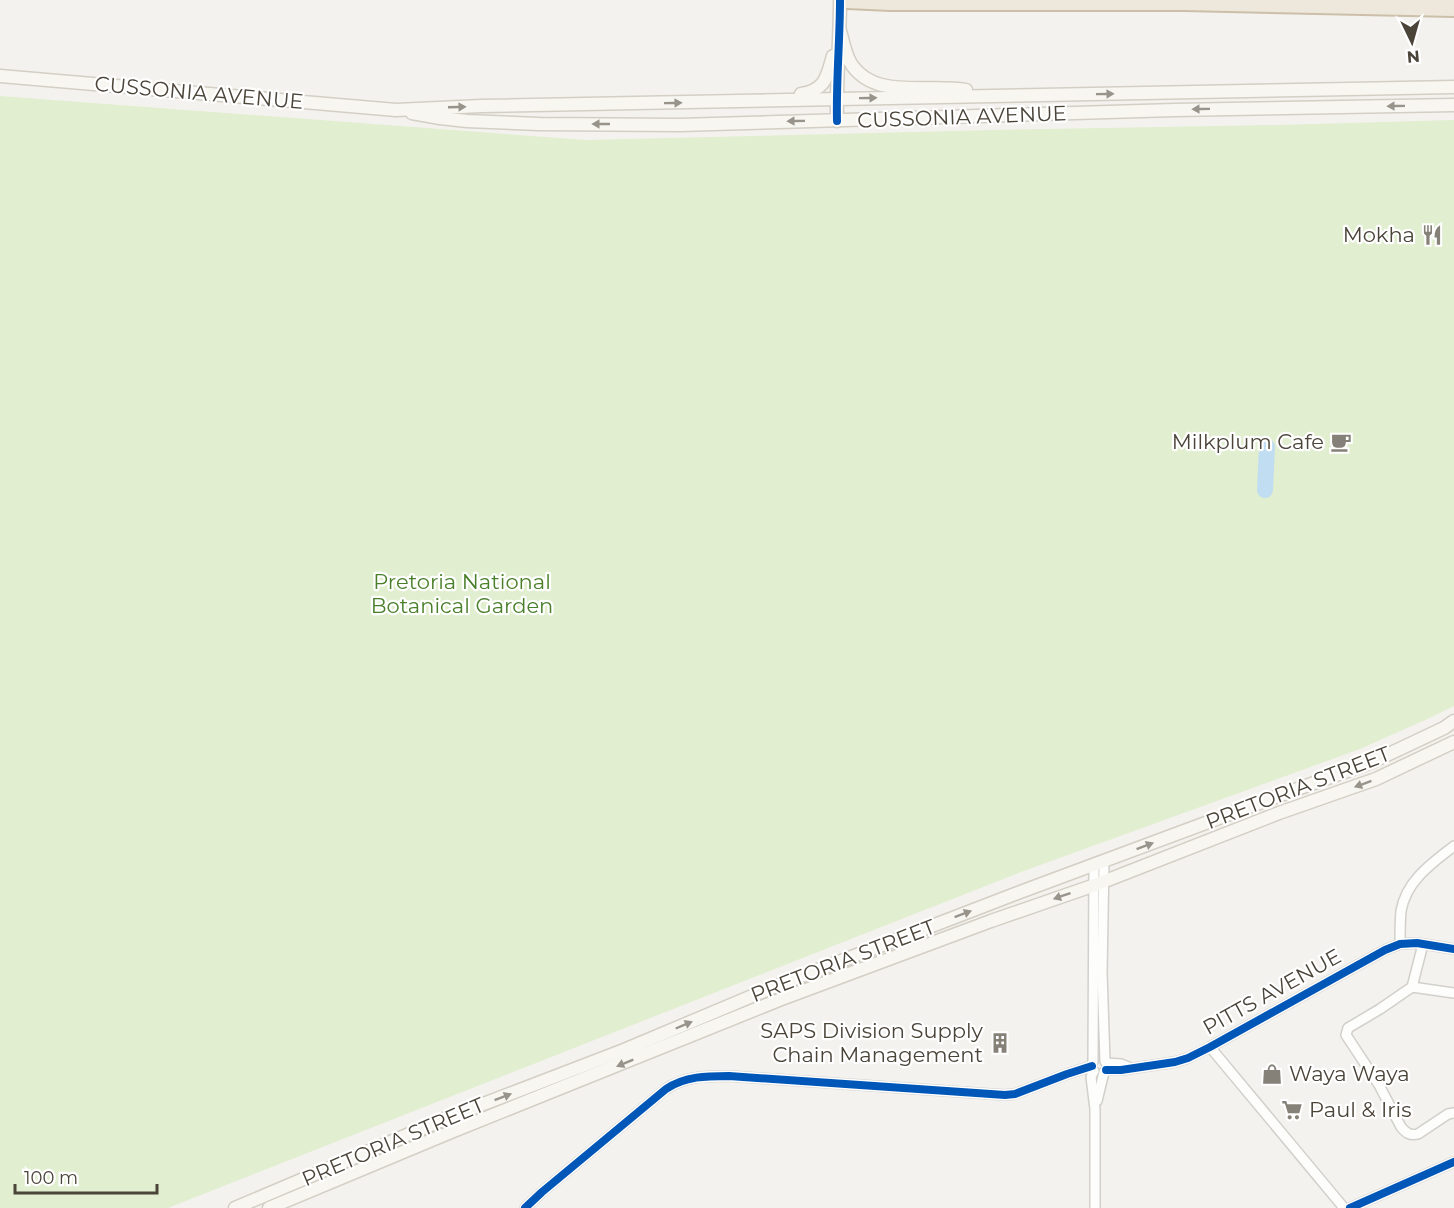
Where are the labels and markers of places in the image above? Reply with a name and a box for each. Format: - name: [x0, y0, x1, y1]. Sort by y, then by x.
- place label: Mokha: [1343, 222, 1415, 247]
- restaurant icon: Mokha: [1420, 223, 1444, 247]
- place label: Milkplum Cafe: [1172, 429, 1324, 454]
- cafe icon: Milkplum Cafe: [1329, 430, 1353, 454]
- place label: SAPS Division Supply Chain Management: [760, 1018, 984, 1067]
- building icon: SAPS Division Supply Chain Management: [988, 1031, 1012, 1055]
- place label: Waya Waya: [1289, 1061, 1410, 1086]
- shop icon: Waya Waya: [1260, 1062, 1284, 1086]
- place label: Paul & Iris: [1309, 1097, 1411, 1122]
- supermarket icon: Paul & Iris: [1280, 1098, 1304, 1122]

